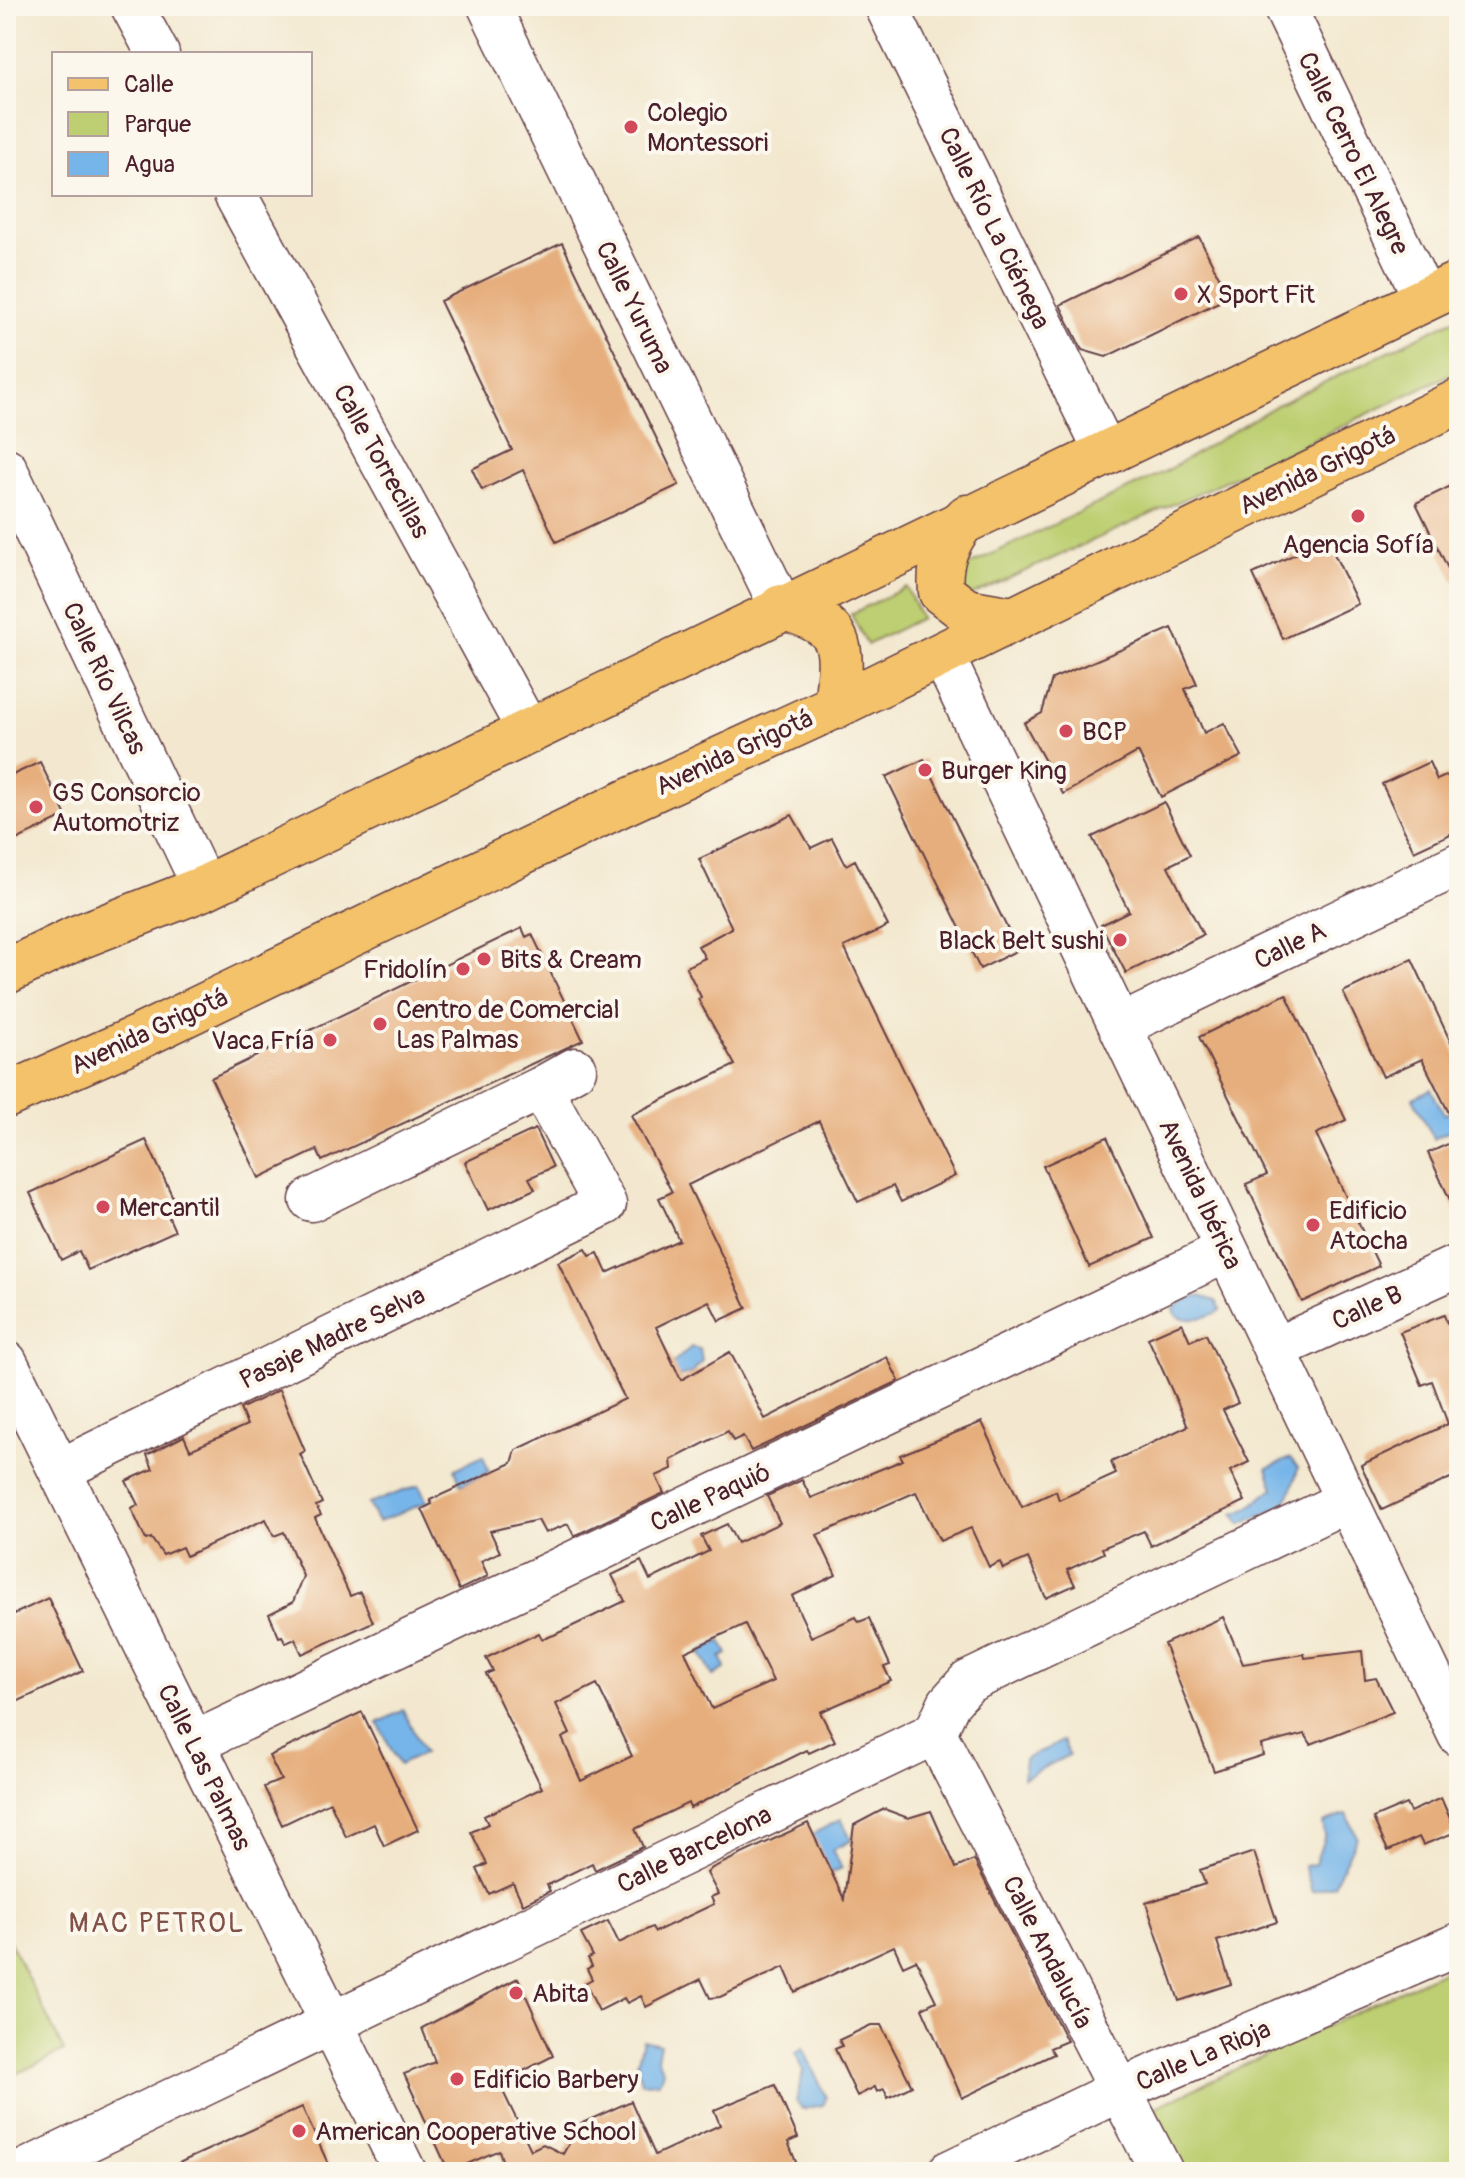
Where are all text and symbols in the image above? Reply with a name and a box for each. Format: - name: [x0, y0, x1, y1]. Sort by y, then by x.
- street label: Calle Cerro El Alegre: [1290, 47, 1416, 260]
- legend: [52, 52, 312, 196]
- text: Calle: [124, 70, 173, 99]
- place label: Colegio Montessori: [647, 97, 768, 159]
- text: Parque: [124, 110, 191, 139]
- marker: Colegio Montessori: [622, 118, 640, 136]
- street label: Calle Río La Ciénega: [931, 122, 1057, 335]
- text: Agua: [124, 150, 175, 179]
- street label: Calle Yuruma: [588, 236, 680, 379]
- place label: X Sport Fit: [1197, 279, 1315, 311]
- marker: X Sport Fit: [1172, 285, 1190, 303]
- street label: Calle Torrecillas: [326, 379, 437, 544]
- street label: Avenida Grigotá: [1234, 419, 1401, 523]
- marker: Agencia Sofía: [1349, 507, 1367, 525]
- place label: Agencia Sofía: [1282, 529, 1434, 561]
- street label: Calle Río Vilcas: [55, 597, 153, 760]
- street label: Avenida Grigotá: [651, 702, 818, 803]
- place label: BCP: [1082, 716, 1127, 748]
- marker: BCP: [1057, 722, 1075, 740]
- place label: Burger King: [941, 755, 1067, 787]
- marker: Burger King: [916, 761, 934, 779]
- place label: GS Consorcio Automotriz: [52, 777, 201, 839]
- marker: GS Consorcio Automotriz: [27, 798, 45, 816]
- street label: Calle A: [1249, 915, 1332, 977]
- place label: Black Belt sushi: [939, 925, 1104, 957]
- marker: Black Belt sushi: [1111, 931, 1129, 949]
- place label: Bits & Cream: [500, 944, 642, 976]
- marker: Bits & Cream: [475, 950, 493, 968]
- place label: Fridolín: [363, 954, 447, 986]
- marker: Fridolín: [454, 960, 472, 978]
- street label: Avenida Grigotá: [66, 981, 233, 1082]
- place label: Centro de Comercial Las Palmas: [396, 994, 620, 1056]
- marker: Centro de Comercial Las Palmas: [371, 1015, 389, 1033]
- place label: Vaca Fría: [211, 1025, 314, 1057]
- marker: Vaca Fría: [321, 1031, 339, 1049]
- street label: Avenida Ibérica: [1151, 1114, 1249, 1275]
- place label: Mercantil: [119, 1192, 220, 1224]
- place label: Edificio Atocha: [1329, 1195, 1408, 1257]
- marker: Mercantil: [94, 1198, 112, 1216]
- marker: Edificio Atocha: [1304, 1216, 1322, 1234]
- street label: Calle B: [1327, 1278, 1408, 1338]
- street label: Pasaje Madre Selva: [235, 1279, 430, 1397]
- street label: Calle Paquió: [645, 1456, 775, 1540]
- street label: Calle Las Palmas: [150, 1679, 258, 1856]
- street label: Calle Barcelona: [612, 1799, 777, 1901]
- street label: Calle Andalucía: [995, 1871, 1099, 2034]
- district label: MAC PETROL: [68, 1906, 246, 1941]
- place label: Abita: [532, 1978, 589, 2010]
- marker: Abita: [507, 1984, 525, 2002]
- street label: Calle La Rioja: [1131, 2013, 1275, 2099]
- place label: Edificio Barbery: [473, 2064, 639, 2096]
- marker: Edificio Barbery: [448, 2070, 466, 2088]
- place label: American Cooperative School: [315, 2116, 637, 2148]
- marker: American Cooperative School: [290, 2122, 308, 2140]

